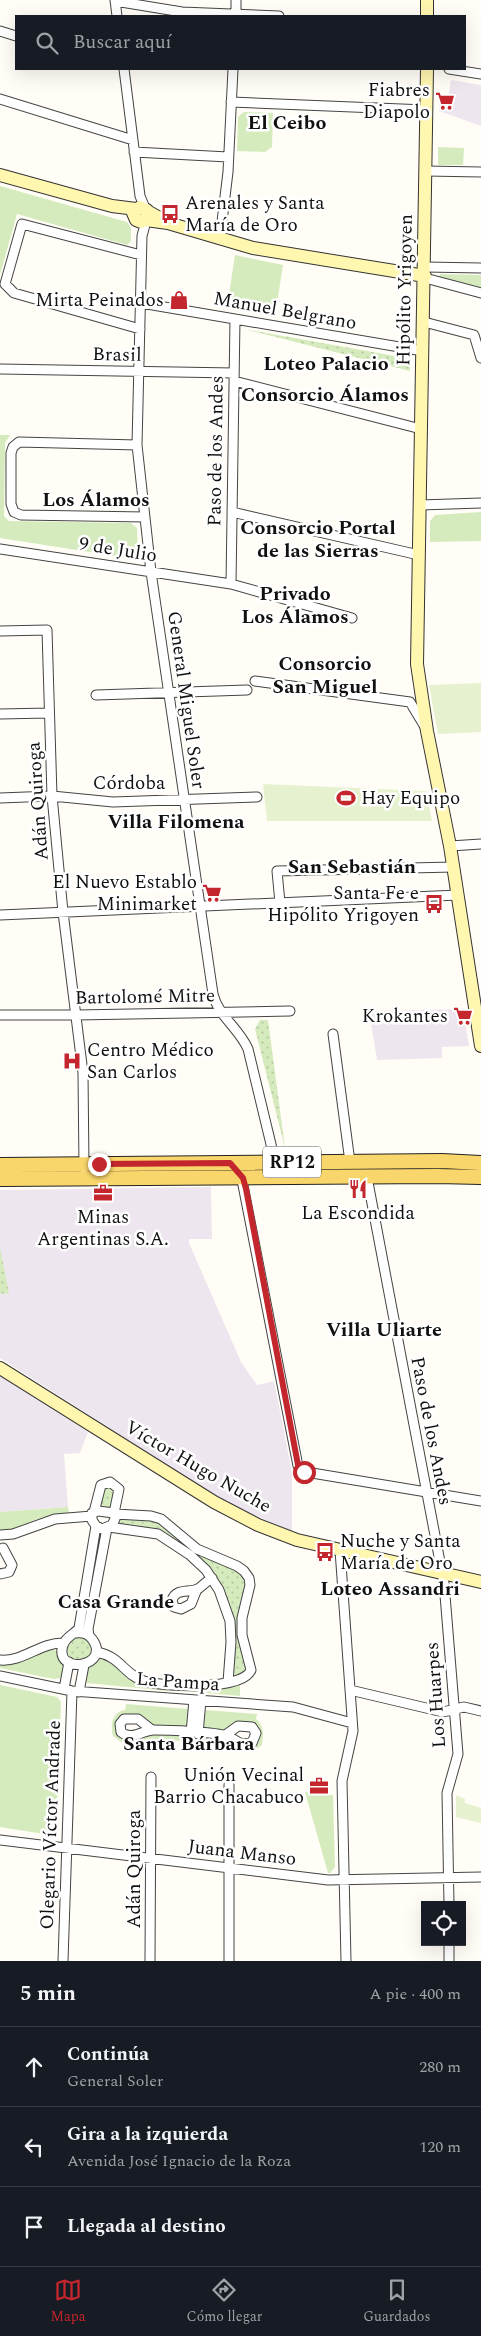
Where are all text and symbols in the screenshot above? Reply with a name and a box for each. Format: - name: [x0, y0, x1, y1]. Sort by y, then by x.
- search box: [15, 15, 466, 70]
- text: Buscar aquí: [73, 28, 172, 57]
- icon: search: [33, 29, 61, 57]
- place label: Fiabres Diapolo: [363, 76, 430, 127]
- supermarket icon: Fiabres Diapolo: [434, 90, 456, 112]
- district label: El Ceibo: [248, 108, 326, 138]
- place label: Arenales y Santa María de Oro: [185, 189, 325, 240]
- bus stop icon: Arenales y Santa María de Oro: [159, 203, 181, 225]
- street label: Hipólito Yrigoyen: [389, 214, 421, 366]
- street label: Manuel Belgrano: [211, 284, 359, 338]
- place label: Mirta Peinados: [35, 286, 164, 315]
- shop icon: Mirta Peinados: [168, 289, 190, 311]
- street label: Brasil: [92, 340, 142, 370]
- district label: Loteo Palacio: [263, 349, 389, 379]
- street label: Paso de los Andes: [200, 375, 232, 527]
- district label: Consorcio Álamos: [241, 380, 409, 410]
- district label: Los Álamos: [42, 485, 150, 515]
- district label: Consorcio Portal de las Sierras: [240, 513, 396, 566]
- street label: 9 de Julio: [77, 530, 159, 570]
- district label: Privado Los Álamos: [241, 579, 349, 632]
- street label: General Miguel Soler: [159, 609, 213, 791]
- district label: Consorcio San Miguel: [273, 649, 377, 702]
- street label: Adán Quiroga: [19, 740, 57, 861]
- street label: Córdoba: [93, 769, 166, 798]
- place label: Hay Equipo: [361, 784, 460, 813]
- sports icon: Hay Equipo: [335, 787, 357, 809]
- district label: Villa Filomena: [107, 807, 245, 837]
- district label: San Sebastián: [288, 852, 416, 882]
- place label: El Nuevo Establo Minimarket: [52, 868, 197, 919]
- place label: Santa Fe e Hipólito Yrigoyen: [267, 879, 419, 930]
- supermarket icon: El Nuevo Establo Minimarket: [201, 882, 223, 904]
- bus stop icon: Santa Fe e Hipólito Yrigoyen: [423, 893, 445, 915]
- street label: Bartolomé Mitre: [75, 981, 215, 1013]
- place label: Krokantes: [362, 1002, 448, 1031]
- supermarket icon: Krokantes: [452, 1005, 474, 1027]
- place label: Centro Médico San Carlos: [87, 1036, 214, 1087]
- hospital icon: Centro Médico San Carlos: [61, 1050, 83, 1072]
- road number: RP12: [263, 1146, 321, 1178]
- route end: [88, 1153, 111, 1176]
- restaurant icon: La Escondida: [347, 1178, 369, 1200]
- office icon: Minas Argentinas S.A.: [92, 1182, 114, 1204]
- place label: La Escondida: [301, 1199, 415, 1228]
- place label: Minas Argentinas S.A.: [37, 1203, 169, 1254]
- district label: Villa Uliarte: [326, 1315, 442, 1345]
- street label: Paso de los Andes: [402, 1354, 460, 1508]
- street label: Víctor Hugo Nuche: [119, 1413, 277, 1521]
- route start: [293, 1461, 316, 1484]
- place label: Nuche y Santa María de Oro: [340, 1527, 461, 1578]
- bus stop icon: Nuche y Santa María de Oro: [314, 1541, 336, 1563]
- district label: Loteo Assandri: [320, 1574, 460, 1604]
- district label: Casa Grande: [58, 1587, 174, 1617]
- street label: Los Huarpes: [418, 1641, 454, 1749]
- street label: La Pampa: [135, 1665, 221, 1699]
- street label: Olegario Víctor Andrade: [33, 1720, 69, 1930]
- district label: Santa Bárbara: [123, 1729, 255, 1759]
- place label: Unión Vecinal Barrio Chacabuco: [153, 1761, 304, 1812]
- office icon: Unión Vecinal Barrio Chacabuco: [308, 1775, 330, 1797]
- street label: Adán Quiroga: [120, 1809, 149, 1928]
- street label: Juana Manso: [186, 1832, 298, 1874]
- map controls: [421, 1901, 466, 1946]
- button: locate: [421, 1901, 466, 1946]
- text: 5 min: [20, 1978, 76, 2010]
- text: A pie · 400 m: [369, 1982, 461, 2006]
- text: Continúa: [67, 2040, 149, 2069]
- icon: ahead: [20, 2053, 48, 2081]
- text: 280 m: [419, 2055, 461, 2079]
- text: General Soler: [67, 2069, 163, 2093]
- text: Gira a la izquierda: [67, 2120, 228, 2149]
- icon: left: [20, 2133, 48, 2161]
- text: 120 m: [419, 2135, 461, 2159]
- text: Avenida José Ignacio de la Roza: [67, 2149, 291, 2173]
- text: Llegada al destino: [67, 2212, 226, 2241]
- icon: arrive: [20, 2213, 48, 2241]
- tab: Mapa: [50, 2276, 86, 2327]
- tab: Cómo llegar: [187, 2276, 262, 2327]
- tab: Guardados: [363, 2276, 430, 2327]

